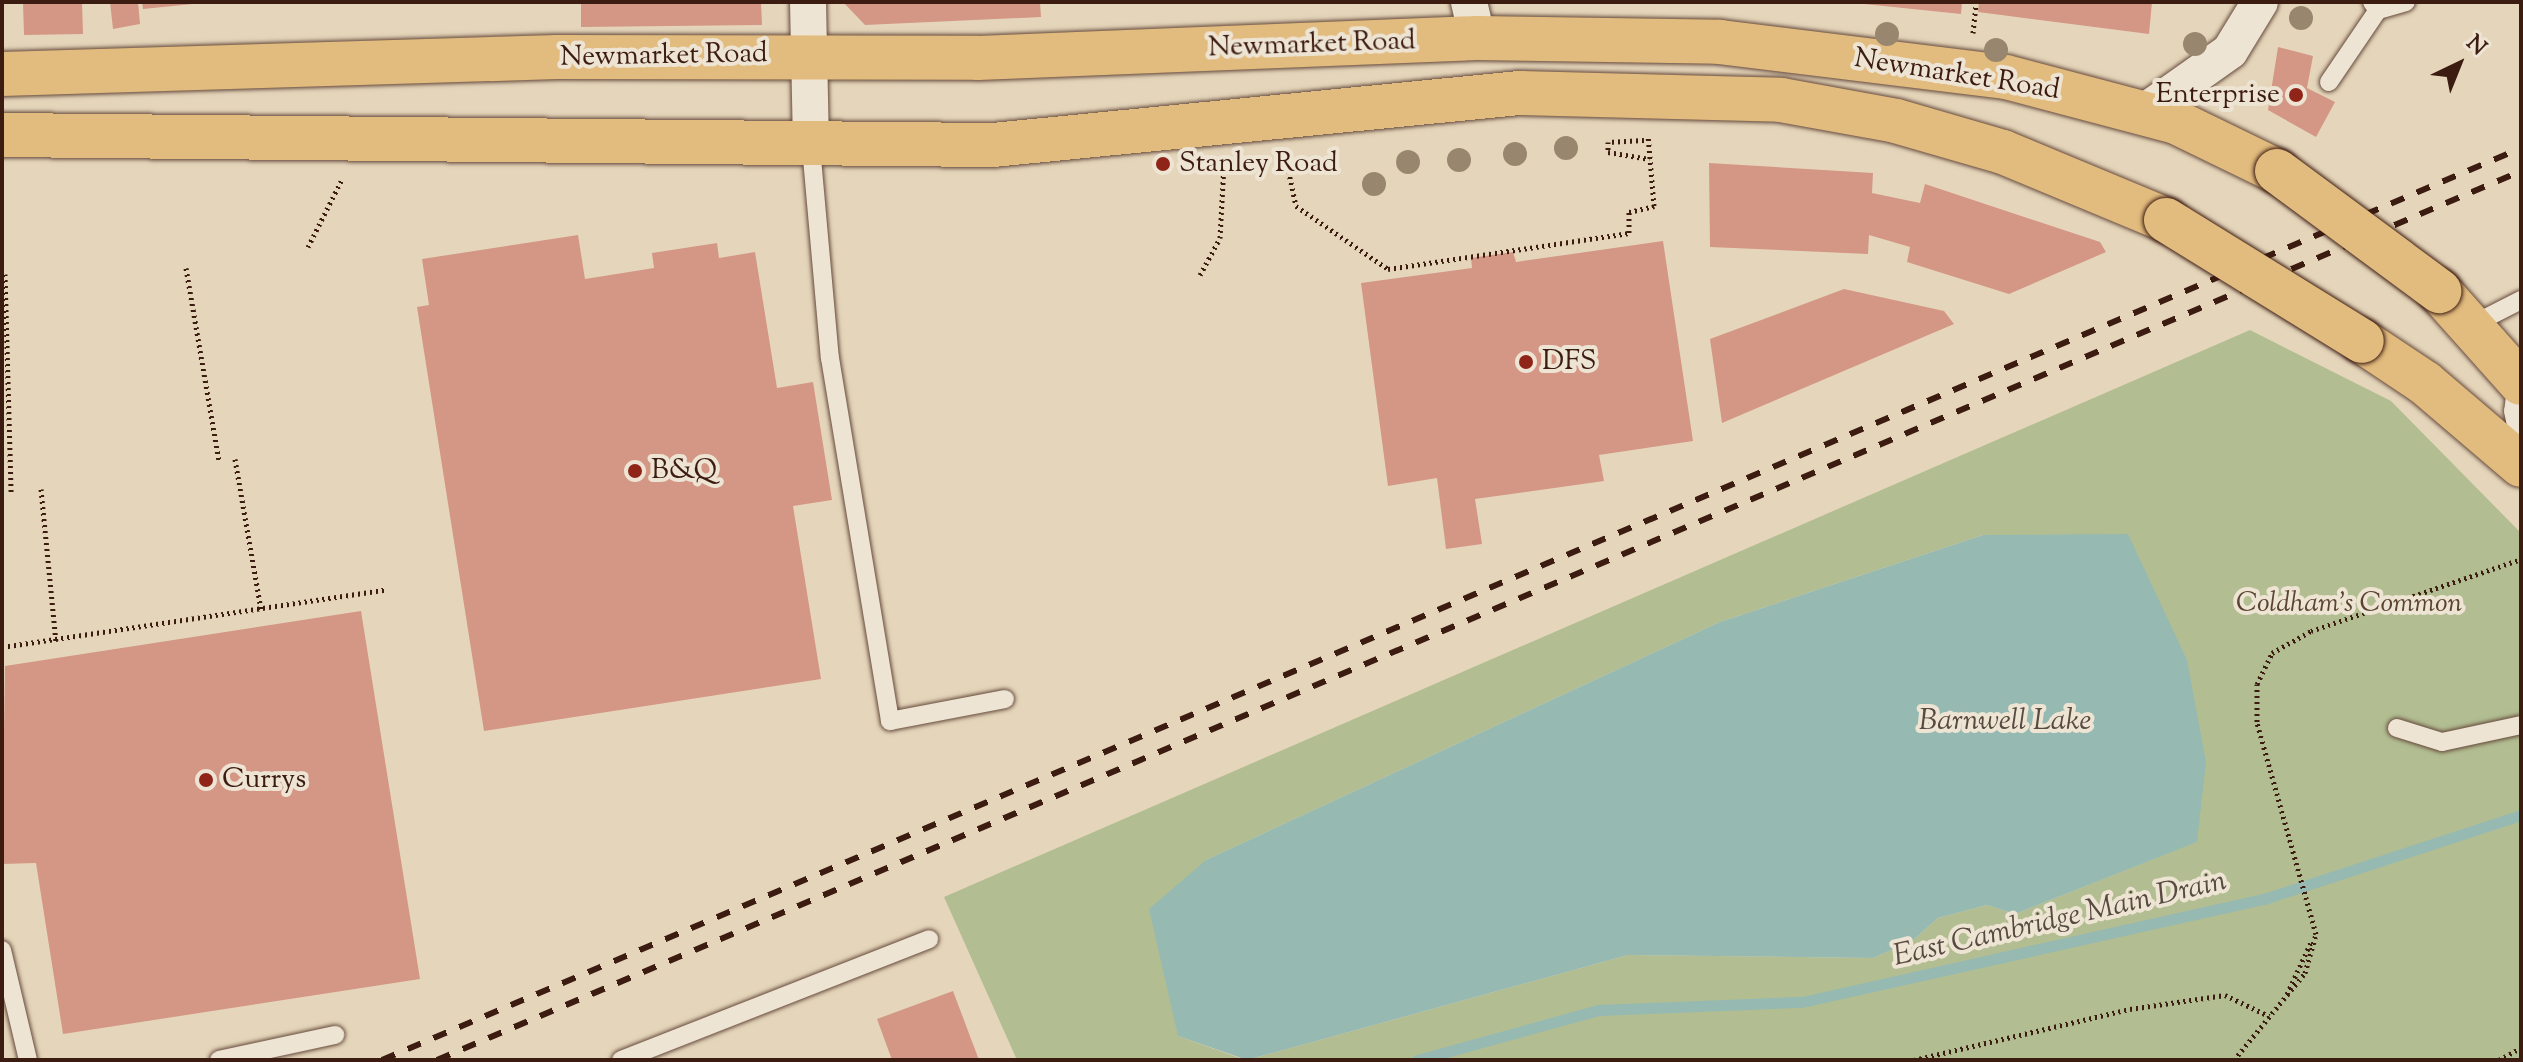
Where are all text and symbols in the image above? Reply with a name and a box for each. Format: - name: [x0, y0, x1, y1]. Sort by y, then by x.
- north arrow: [2419, 24, 2499, 104]
- street label: Newmarket Road: [1208, 25, 1416, 65]
- text: N: [2458, 29, 2493, 64]
- street label: Newmarket Road: [560, 37, 768, 75]
- street label: Newmarket Road: [1852, 42, 2062, 108]
- place label: Enterprise: [2156, 78, 2280, 112]
- marker: Enterprise: [2287, 86, 2305, 104]
- place label: Stanley Road: [1179, 147, 1338, 181]
- marker: Stanley Road: [1154, 155, 1172, 173]
- place label: DFS: [1542, 345, 1596, 379]
- marker: DFS: [1517, 353, 1535, 371]
- place label: B&Q: [651, 454, 717, 488]
- marker: B&Q: [626, 462, 644, 480]
- park label: Coldham's Common: [2236, 587, 2462, 621]
- water label: Barnwell Lake: [1919, 704, 2091, 740]
- place label: Currys: [222, 763, 306, 797]
- marker: Currys: [197, 771, 215, 789]
- water label: East Cambridge Main Drain: [1890, 864, 2230, 976]

